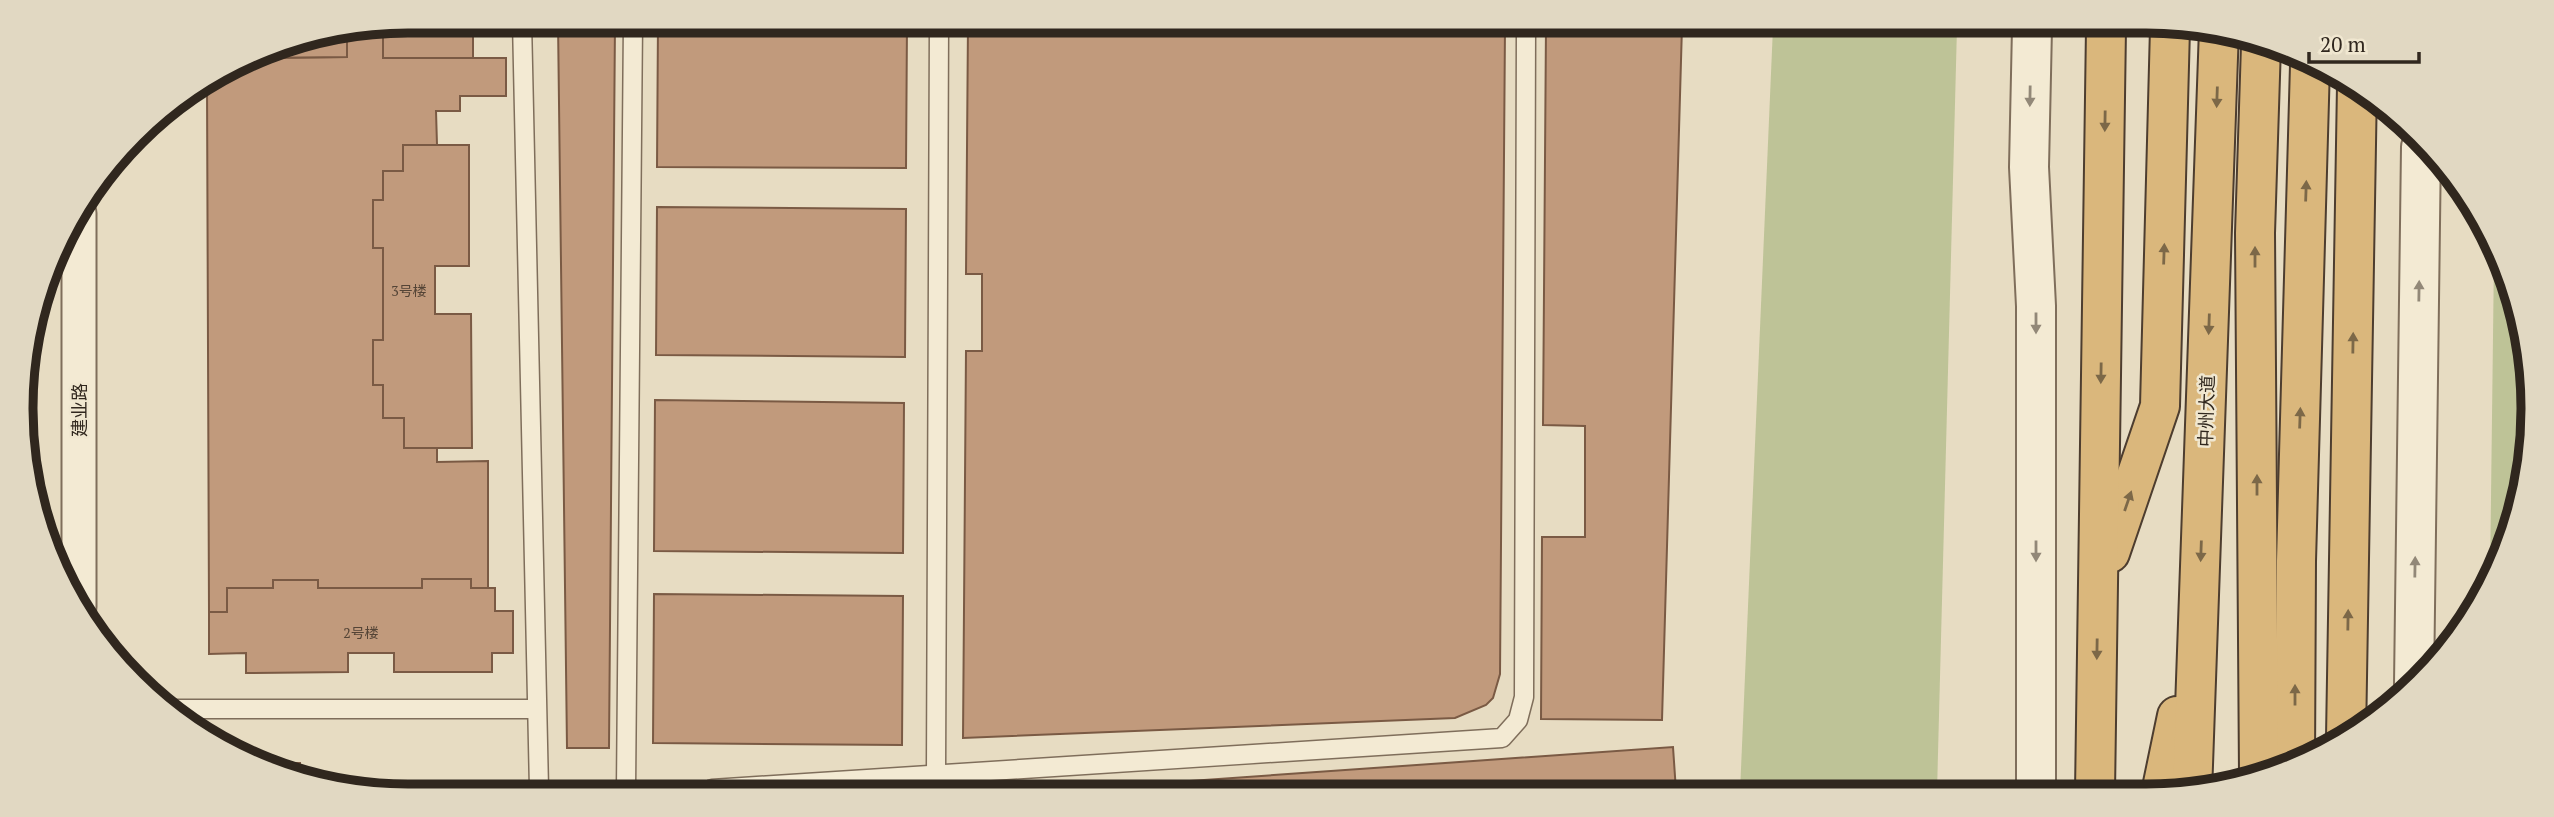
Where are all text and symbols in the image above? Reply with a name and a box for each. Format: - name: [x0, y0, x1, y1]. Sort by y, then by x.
- scale bar: [2309, 21, 2419, 65]
- text: 20 m: [2320, 30, 2366, 58]
- one-way arrow: [2025, 85, 2036, 107]
- one-way arrow: [2211, 86, 2222, 108]
- one-way arrow: [2099, 110, 2111, 132]
- one-way arrow: [2301, 179, 2312, 201]
- one-way arrow: [2158, 243, 2170, 265]
- one-way arrow: [2249, 246, 2261, 268]
- one-way arrow: [2413, 280, 2425, 302]
- house number: 3号楼: [391, 281, 427, 300]
- one-way arrow: [2030, 313, 2042, 335]
- one-way arrow: [2204, 313, 2215, 335]
- one-way arrow: [2347, 332, 2358, 354]
- one-way arrow: [2095, 362, 2107, 384]
- street label: 中州大道: [2193, 375, 2219, 447]
- street label: 建业路: [67, 383, 91, 437]
- one-way arrow: [2294, 407, 2306, 429]
- one-way arrow: [2251, 474, 2263, 496]
- one-way arrow: [2123, 490, 2134, 511]
- one-way arrow: [2030, 540, 2042, 562]
- one-way arrow: [2196, 541, 2207, 563]
- one-way arrow: [2409, 556, 2421, 578]
- one-way arrow: [2342, 608, 2354, 630]
- house number: 2号楼: [343, 623, 379, 642]
- one-way arrow: [2092, 638, 2103, 660]
- one-way arrow: [2289, 683, 2301, 705]

